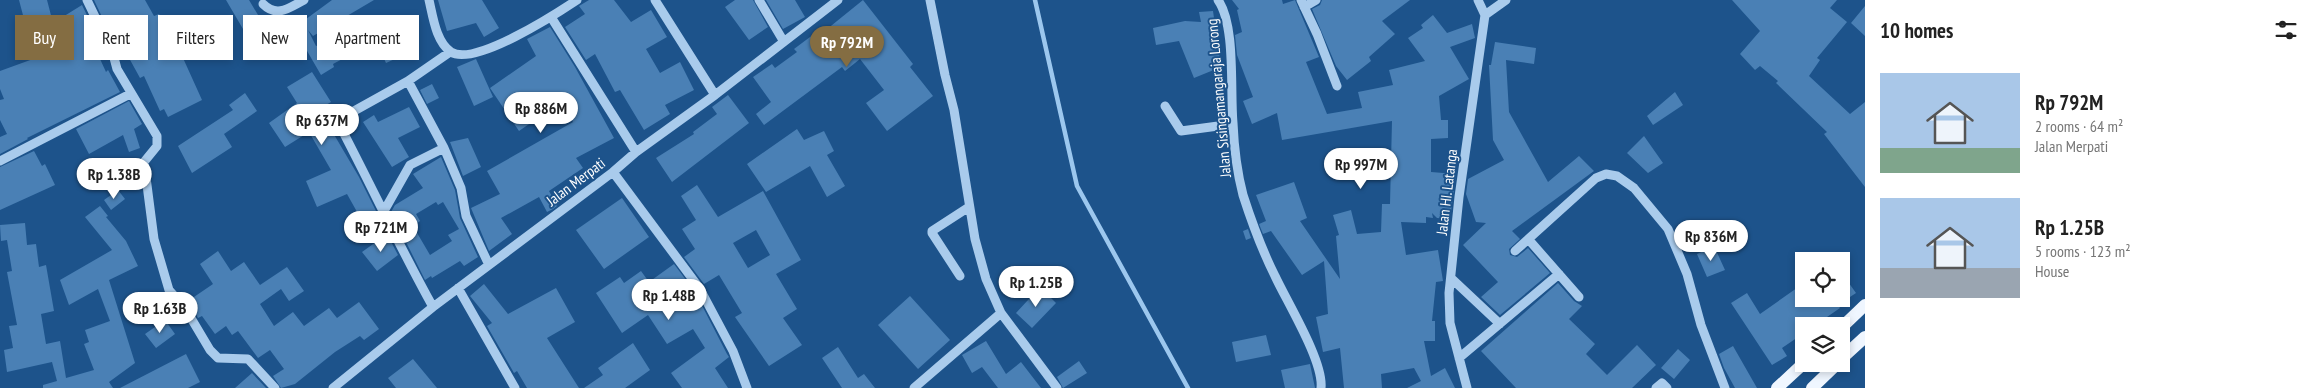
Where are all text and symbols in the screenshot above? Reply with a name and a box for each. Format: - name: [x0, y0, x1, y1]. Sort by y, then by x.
- chip: Buy: [15, 15, 74, 60]
- chip: Rent: [84, 15, 148, 60]
- chip: Filters: [158, 15, 233, 60]
- chip: New: [243, 15, 307, 60]
- chip: Apartment: [317, 15, 419, 60]
- icon: filters: [2272, 16, 2300, 44]
- text: 10 homes: [1880, 17, 1953, 44]
- street label: Jalan Sisingamangaraja Lorong: [1202, 18, 1235, 179]
- pin: Rp 792M: [801, 26, 893, 68]
- text: Rp 792M: [821, 32, 873, 52]
- text: Rp 792M: [2035, 89, 2103, 116]
- pin: Rp 886M: [495, 92, 587, 134]
- icon: home: [1920, 93, 1980, 153]
- text: Rp 886M: [515, 98, 567, 118]
- pin: Rp 637M: [276, 104, 368, 146]
- text: Rp 637M: [296, 110, 348, 130]
- text: 2 rooms · 64 m²: [2035, 116, 2123, 136]
- text: Jalan Merpati: [2035, 136, 2108, 156]
- pin: Rp 997M: [1315, 148, 1407, 190]
- street label: Jalan HI. Latanga: [1432, 148, 1461, 237]
- street label: Jalan Merpati: [542, 153, 609, 210]
- text: Rp 997M: [1335, 154, 1387, 174]
- pin: Rp 1.38B: [62, 158, 166, 200]
- text: Rp 1.38B: [88, 164, 140, 184]
- pin: Rp 721M: [335, 210, 427, 253]
- text: Rp 1.25B: [2035, 214, 2104, 241]
- text: Rp 721M: [355, 217, 407, 237]
- icon: home: [1920, 218, 1980, 278]
- pin: Rp 836M: [1665, 220, 1757, 262]
- text: Rp 836M: [1685, 226, 1737, 246]
- text: 5 rooms · 123 m²: [2035, 241, 2131, 261]
- map controls: [1795, 252, 1850, 372]
- button: locate: [1795, 252, 1850, 307]
- text: House: [2035, 261, 2069, 281]
- pin: Rp 1.25B: [984, 266, 1088, 308]
- text: Rp 1.25B: [1010, 272, 1062, 292]
- pin: Rp 1.48B: [617, 278, 721, 321]
- text: Rp 1.48B: [643, 285, 695, 305]
- pin: Rp 1.63B: [108, 292, 212, 334]
- text: Rp 1.63B: [134, 298, 186, 318]
- button: layers: [1795, 317, 1850, 372]

